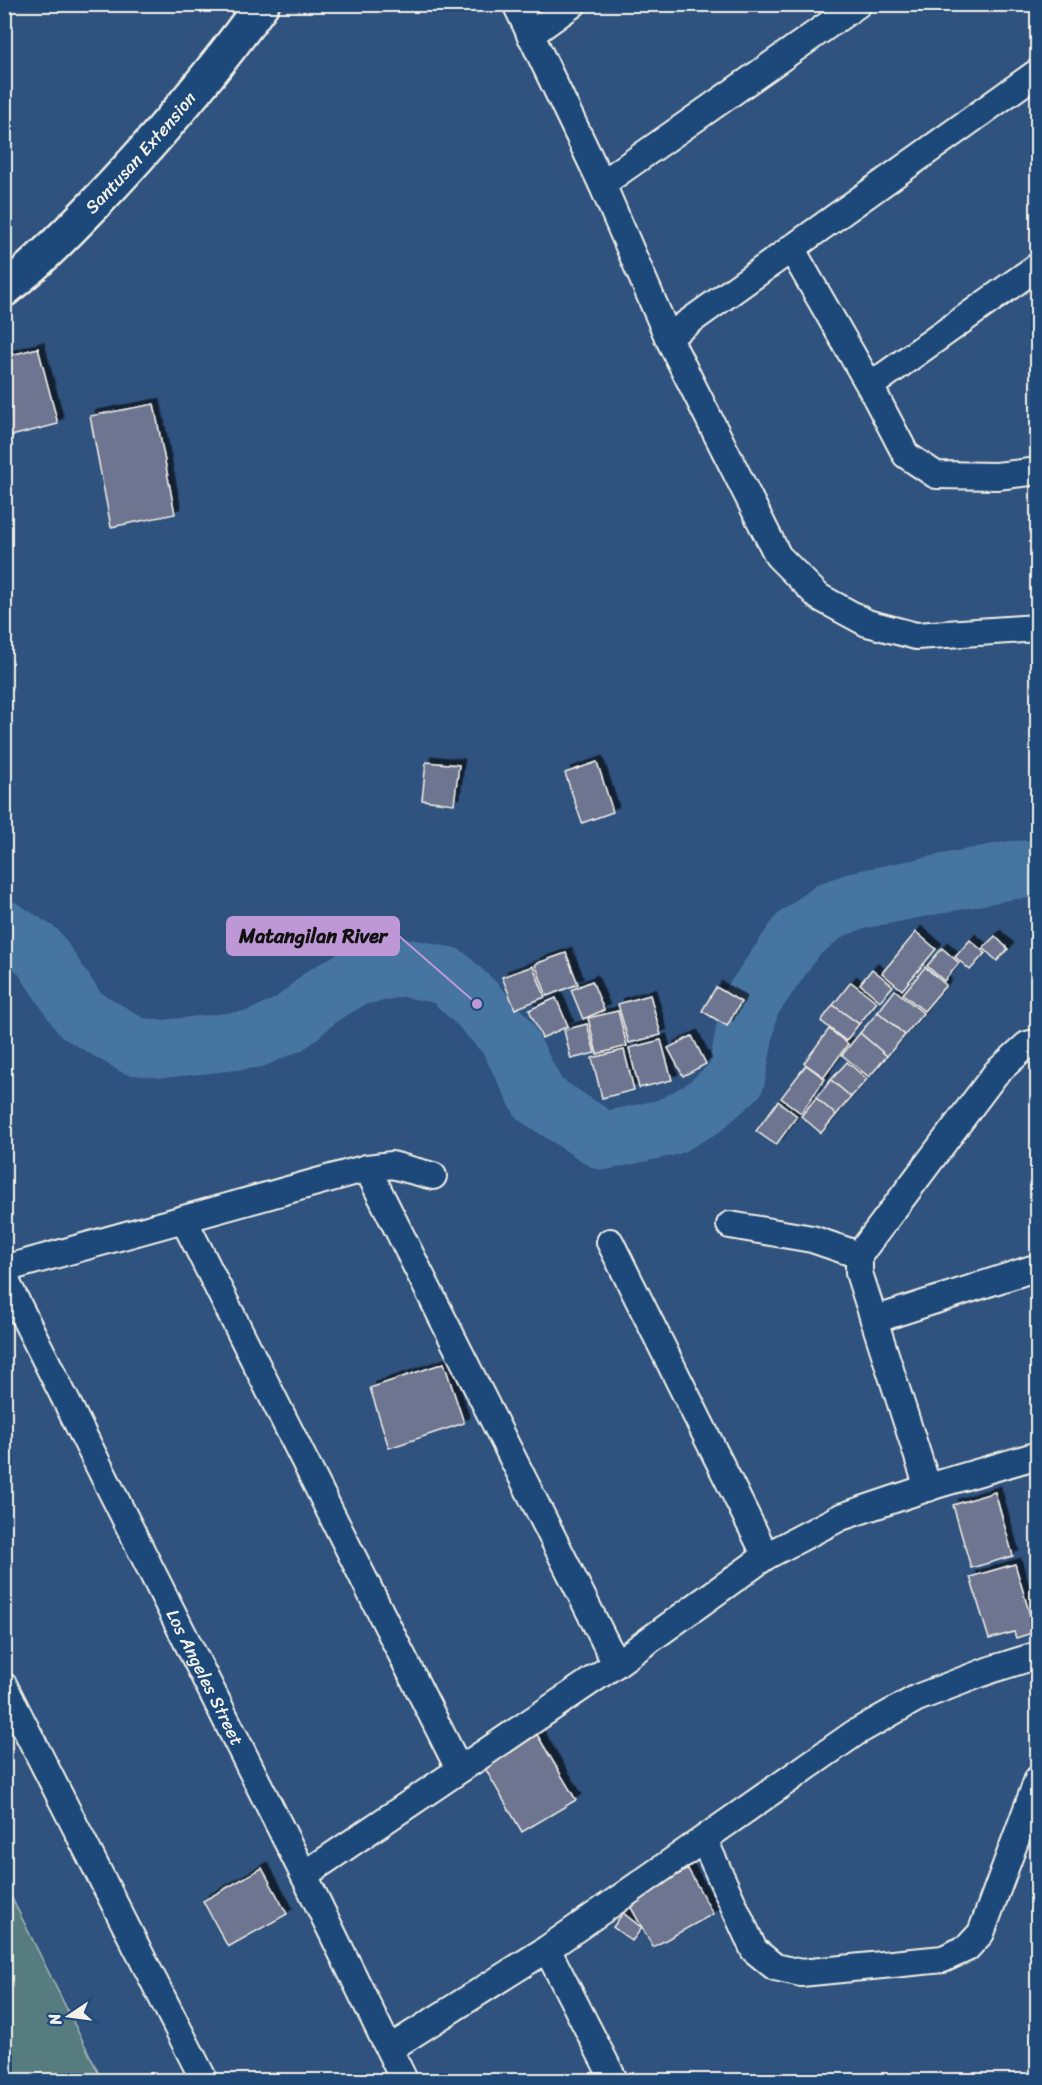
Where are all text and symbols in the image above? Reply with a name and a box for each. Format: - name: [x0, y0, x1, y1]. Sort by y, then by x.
- street label: Santusan Extension: [77, 84, 205, 222]
- callout: Matangilan River: [227, 917, 399, 955]
- text: Matangilan River: [238, 919, 389, 954]
- street label: Los Angeles Street: [157, 1603, 253, 1752]
- north arrow: [39, 1986, 99, 2046]
- text: N: [39, 2010, 70, 2029]

